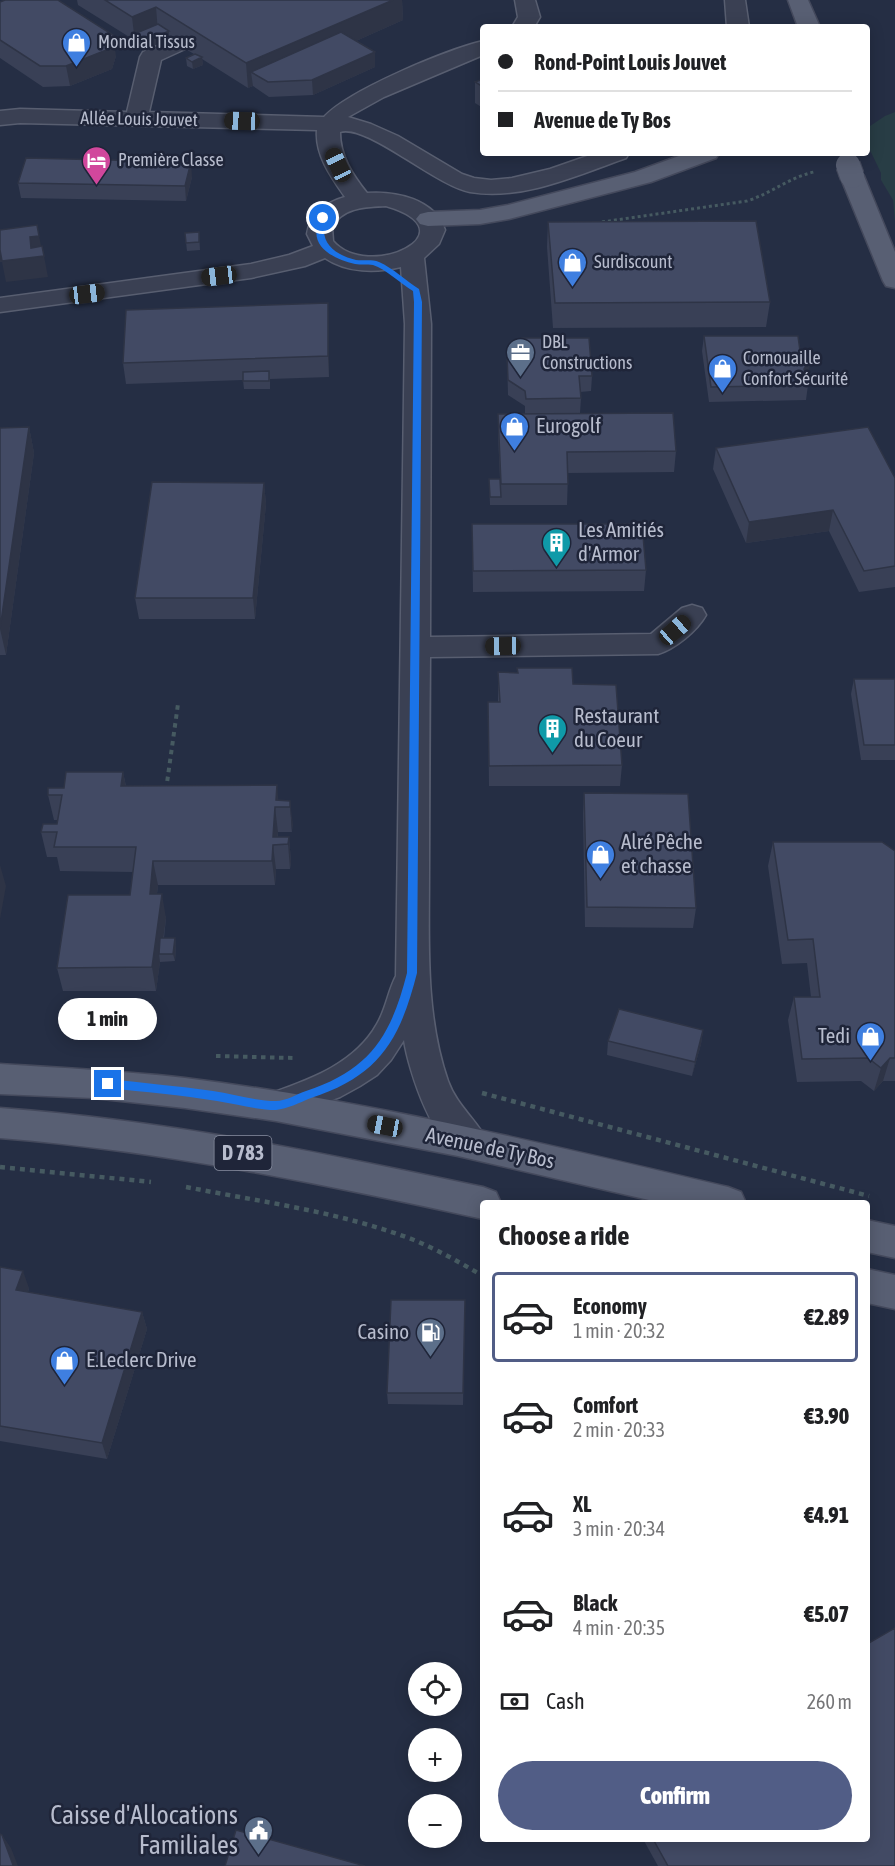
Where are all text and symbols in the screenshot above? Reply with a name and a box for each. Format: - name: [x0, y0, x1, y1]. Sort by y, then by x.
- shop icon: Mondial Tissus: [61, 26, 93, 68]
- place label: Mondial Tissus: [98, 31, 195, 52]
- text: Rond-Point Louis Jouvet: [534, 49, 726, 75]
- street label: Allée Louis Jouvet: [80, 107, 198, 130]
- text: Avenue de Ty Bos: [534, 107, 671, 133]
- car: [224, 111, 260, 131]
- hotel icon: Première Classe: [81, 144, 113, 186]
- car: [322, 145, 354, 185]
- place label: Première Classe: [118, 149, 224, 170]
- route start: [309, 204, 336, 231]
- shop icon: Surdiscount: [557, 246, 589, 288]
- place label: Surdiscount: [594, 251, 672, 272]
- car: [200, 265, 238, 287]
- car: [68, 283, 106, 305]
- place label: DBL Constructions: [542, 331, 632, 373]
- office icon: DBL Constructions: [505, 336, 537, 378]
- place label: Cornouaille Confort Sécurité: [743, 347, 848, 389]
- shop icon: Cornouaille Confort Sécurité: [706, 352, 738, 394]
- shop icon: Eurogolf: [499, 410, 531, 452]
- place label: Eurogolf: [536, 413, 601, 437]
- place label: Les Amitiés d'Armor: [578, 517, 664, 565]
- building icon: Les Amitiés d'Armor: [541, 526, 573, 568]
- car: [656, 611, 694, 649]
- car: [485, 637, 521, 655]
- place label: Restaurant du Coeur: [574, 703, 659, 751]
- building icon: Restaurant du Coeur: [537, 712, 569, 754]
- place label: Alré Pêche et chasse: [621, 829, 702, 877]
- shop icon: Alré Pêche et chasse: [584, 838, 616, 880]
- callout: 1 min: [58, 997, 158, 1039]
- text: 1 min: [87, 1007, 128, 1030]
- shop icon: Tedi: [855, 1020, 887, 1062]
- place label: Tedi: [818, 1023, 850, 1047]
- route end: [94, 1070, 121, 1097]
- car: [366, 1114, 404, 1138]
- street label: Avenue de Ty Bos: [424, 1122, 557, 1172]
- road number: D 783: [214, 1136, 272, 1170]
- text: Choose a ride: [498, 1220, 630, 1251]
- icon: car: [501, 1290, 555, 1344]
- text: Economy: [573, 1293, 647, 1319]
- text: €2.89: [804, 1304, 849, 1330]
- fuel station icon: Casino: [414, 1316, 446, 1358]
- place label: Casino: [357, 1319, 409, 1343]
- text: 1 min · 20:32: [573, 1319, 665, 1342]
- shop icon: E.Leclerc Drive: [49, 1344, 81, 1386]
- place label: E.Leclerc Drive: [86, 1347, 197, 1371]
- icon: car: [501, 1389, 555, 1443]
- text: Comfort: [573, 1392, 638, 1418]
- text: €3.90: [804, 1403, 849, 1429]
- text: 2 min · 20:33: [573, 1418, 665, 1441]
- icon: car: [501, 1488, 555, 1542]
- text: XL: [573, 1491, 591, 1517]
- text: €4.91: [804, 1502, 849, 1528]
- text: 3 min · 20:34: [573, 1517, 665, 1540]
- icon: car: [501, 1587, 555, 1641]
- text: Black: [573, 1590, 617, 1616]
- text: €5.07: [804, 1601, 849, 1627]
- text: 4 min · 20:35: [573, 1616, 665, 1639]
- map controls: [408, 1662, 462, 1848]
- button: locate: [408, 1662, 462, 1716]
- icon: cash: [498, 1685, 531, 1718]
- text: Cash: [546, 1688, 585, 1714]
- text: 260 m: [807, 1690, 852, 1713]
- button: +: [408, 1728, 462, 1782]
- button: Confirm: [498, 1761, 852, 1830]
- button: −: [408, 1794, 462, 1848]
- place label: Caisse d'Allocations Familiales: [50, 1800, 238, 1860]
- public building icon: Caisse d'Allocations Familiales: [243, 1814, 275, 1856]

